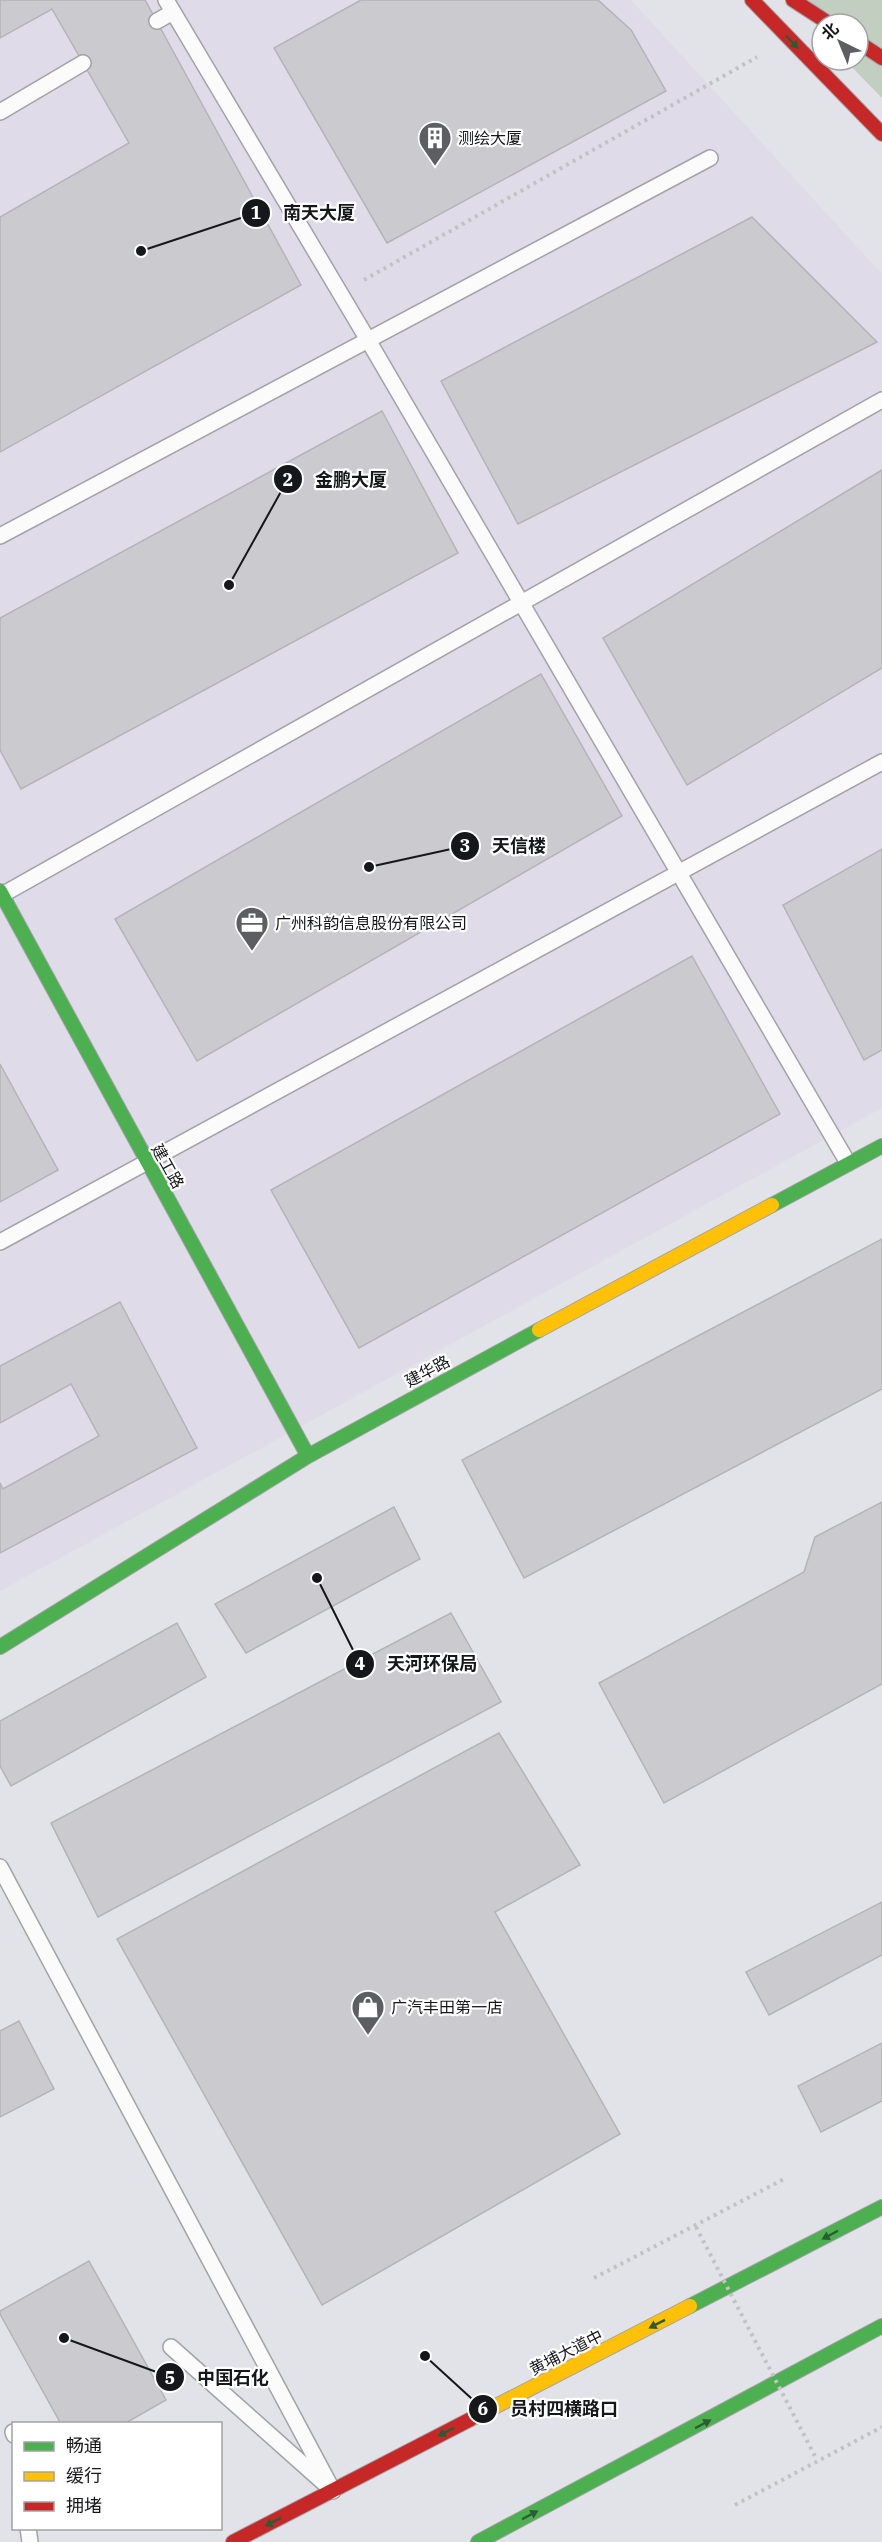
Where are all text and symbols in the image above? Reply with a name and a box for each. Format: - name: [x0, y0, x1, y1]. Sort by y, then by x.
- north arrow: [810, 12, 870, 72]
- text: 北: [817, 18, 842, 44]
- one-way arrow: [785, 34, 799, 48]
- building icon: 测绘大厦: [417, 120, 453, 167]
- place label: 测绘大厦: [458, 128, 522, 148]
- callout: 南天大厦: [241, 195, 367, 231]
- text: 1: [251, 201, 262, 224]
- text: 南天大厦: [283, 201, 355, 224]
- callout: 金鹏大厦: [273, 461, 399, 497]
- text: 2: [283, 468, 293, 491]
- text: 金鹏大厦: [315, 468, 387, 491]
- callout: 天信楼: [450, 828, 558, 864]
- text: 3: [460, 834, 470, 857]
- text: 天信楼: [492, 834, 546, 857]
- office icon: 广州科韵信息股份有限公司: [234, 905, 270, 952]
- place label: 广州科韵信息股份有限公司: [275, 913, 467, 933]
- street label: 建工路: [148, 1140, 188, 1192]
- street label: 建华路: [401, 1351, 453, 1391]
- callout: 天河环保局: [345, 1646, 489, 1682]
- text: 4: [355, 1652, 366, 1675]
- text: 天河环保局: [387, 1652, 477, 1675]
- shop icon: 广汽丰田第一店: [350, 1989, 386, 2036]
- place label: 广汽丰田第一店: [391, 1997, 503, 2017]
- one-way arrow: [822, 2230, 839, 2239]
- one-way arrow: [649, 2319, 666, 2329]
- street label: 黄埔大道中: [526, 2325, 606, 2379]
- callout: 中国石化: [155, 2359, 281, 2395]
- text: 5: [165, 2366, 175, 2389]
- text: 中国石化: [197, 2366, 269, 2389]
- callout: 员村四横路口: [468, 2391, 630, 2427]
- text: 6: [478, 2397, 489, 2420]
- text: 员村四横路口: [510, 2397, 618, 2420]
- one-way arrow: [694, 2419, 711, 2429]
- legend: [12, 2422, 222, 2530]
- one-way arrow: [438, 2427, 455, 2437]
- text: 畅通: [66, 2434, 102, 2457]
- text: 缓行: [66, 2464, 102, 2487]
- text: 拥堵: [66, 2494, 102, 2517]
- one-way arrow: [522, 2510, 539, 2520]
- one-way arrow: [264, 2516, 282, 2526]

